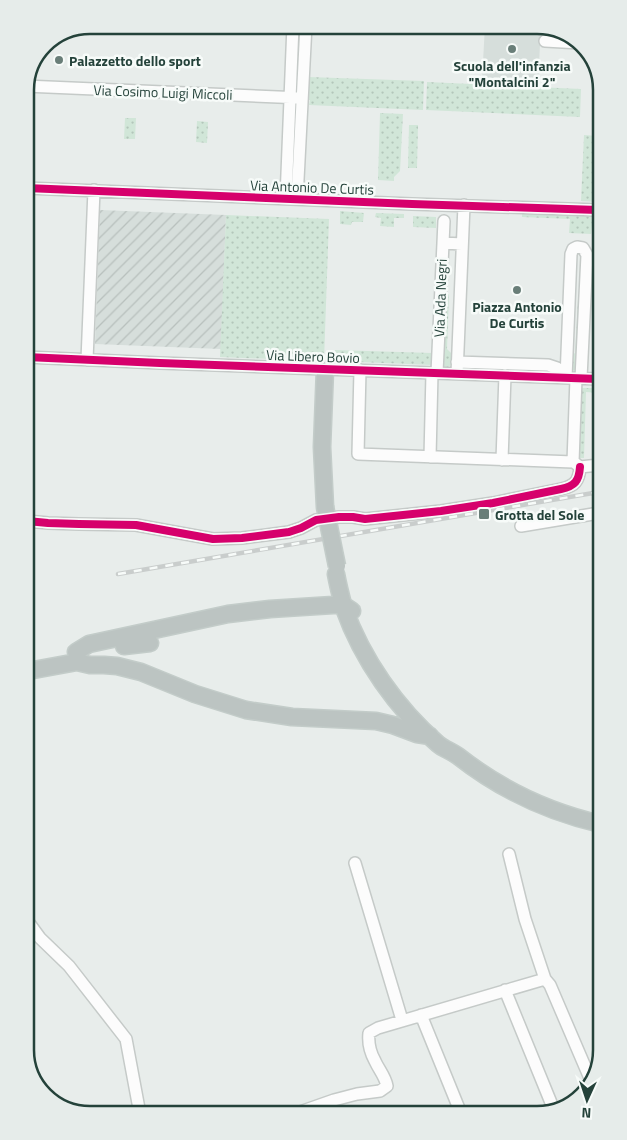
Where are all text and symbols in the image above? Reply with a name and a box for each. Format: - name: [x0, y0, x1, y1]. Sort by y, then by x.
- marker: Scuola dell'infanzia "Montalcini 2": [506, 43, 518, 55]
- place label: Palazzetto dello sport: [69, 50, 201, 71]
- marker: Palazzetto dello sport: [53, 54, 65, 66]
- place label: Scuola dell'infanzia "Montalcini 2": [453, 55, 571, 92]
- street label: Via Cosimo Luigi Miccoli: [93, 79, 233, 105]
- street label: Via Antonio De Curtis: [250, 174, 374, 200]
- street label: Via Ada Negri: [428, 258, 452, 338]
- marker: Piazza Antonio De Curtis: [511, 284, 523, 296]
- place label: Piazza Antonio De Curtis: [472, 296, 562, 333]
- street label: Via Libero Bovio: [266, 344, 360, 368]
- place label: Grotta del Sole: [495, 504, 584, 525]
- marker: Grotta del Sole: [477, 507, 491, 521]
- north arrow: [562, 1075, 612, 1125]
- text: N: [581, 1103, 592, 1124]

